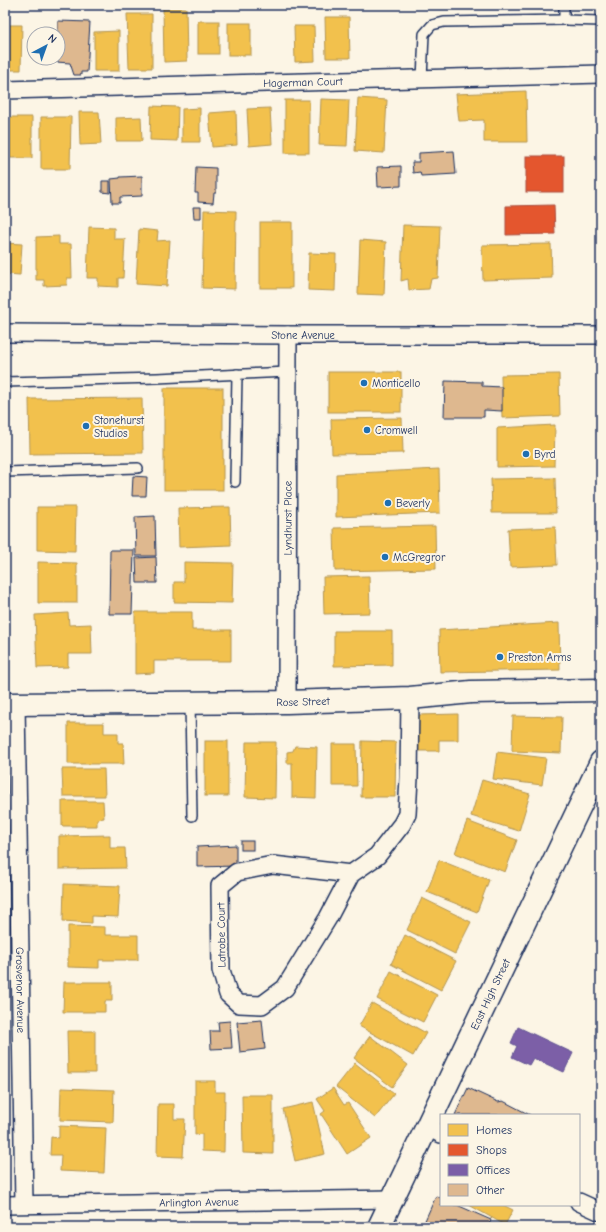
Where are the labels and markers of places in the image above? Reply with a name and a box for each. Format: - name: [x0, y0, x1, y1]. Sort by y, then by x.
- place label: Monticello: [372, 377, 420, 390]
- marker: Monticello: [359, 378, 369, 388]
- place label: Stonehurst Studios: [94, 414, 145, 440]
- marker: Stonehurst Studios: [81, 421, 91, 431]
- place label: Cromwell: [375, 424, 418, 437]
- marker: Cromwell: [362, 425, 372, 435]
- place label: Byrd: [534, 448, 556, 461]
- marker: Byrd: [521, 449, 531, 459]
- place label: Beverly: [396, 497, 430, 510]
- marker: Beverly: [383, 498, 393, 508]
- place label: McGregror: [393, 551, 446, 564]
- marker: McGregror: [380, 552, 390, 562]
- place label: Preston Arms: [508, 651, 572, 664]
- marker: Preston Arms: [495, 652, 505, 662]

